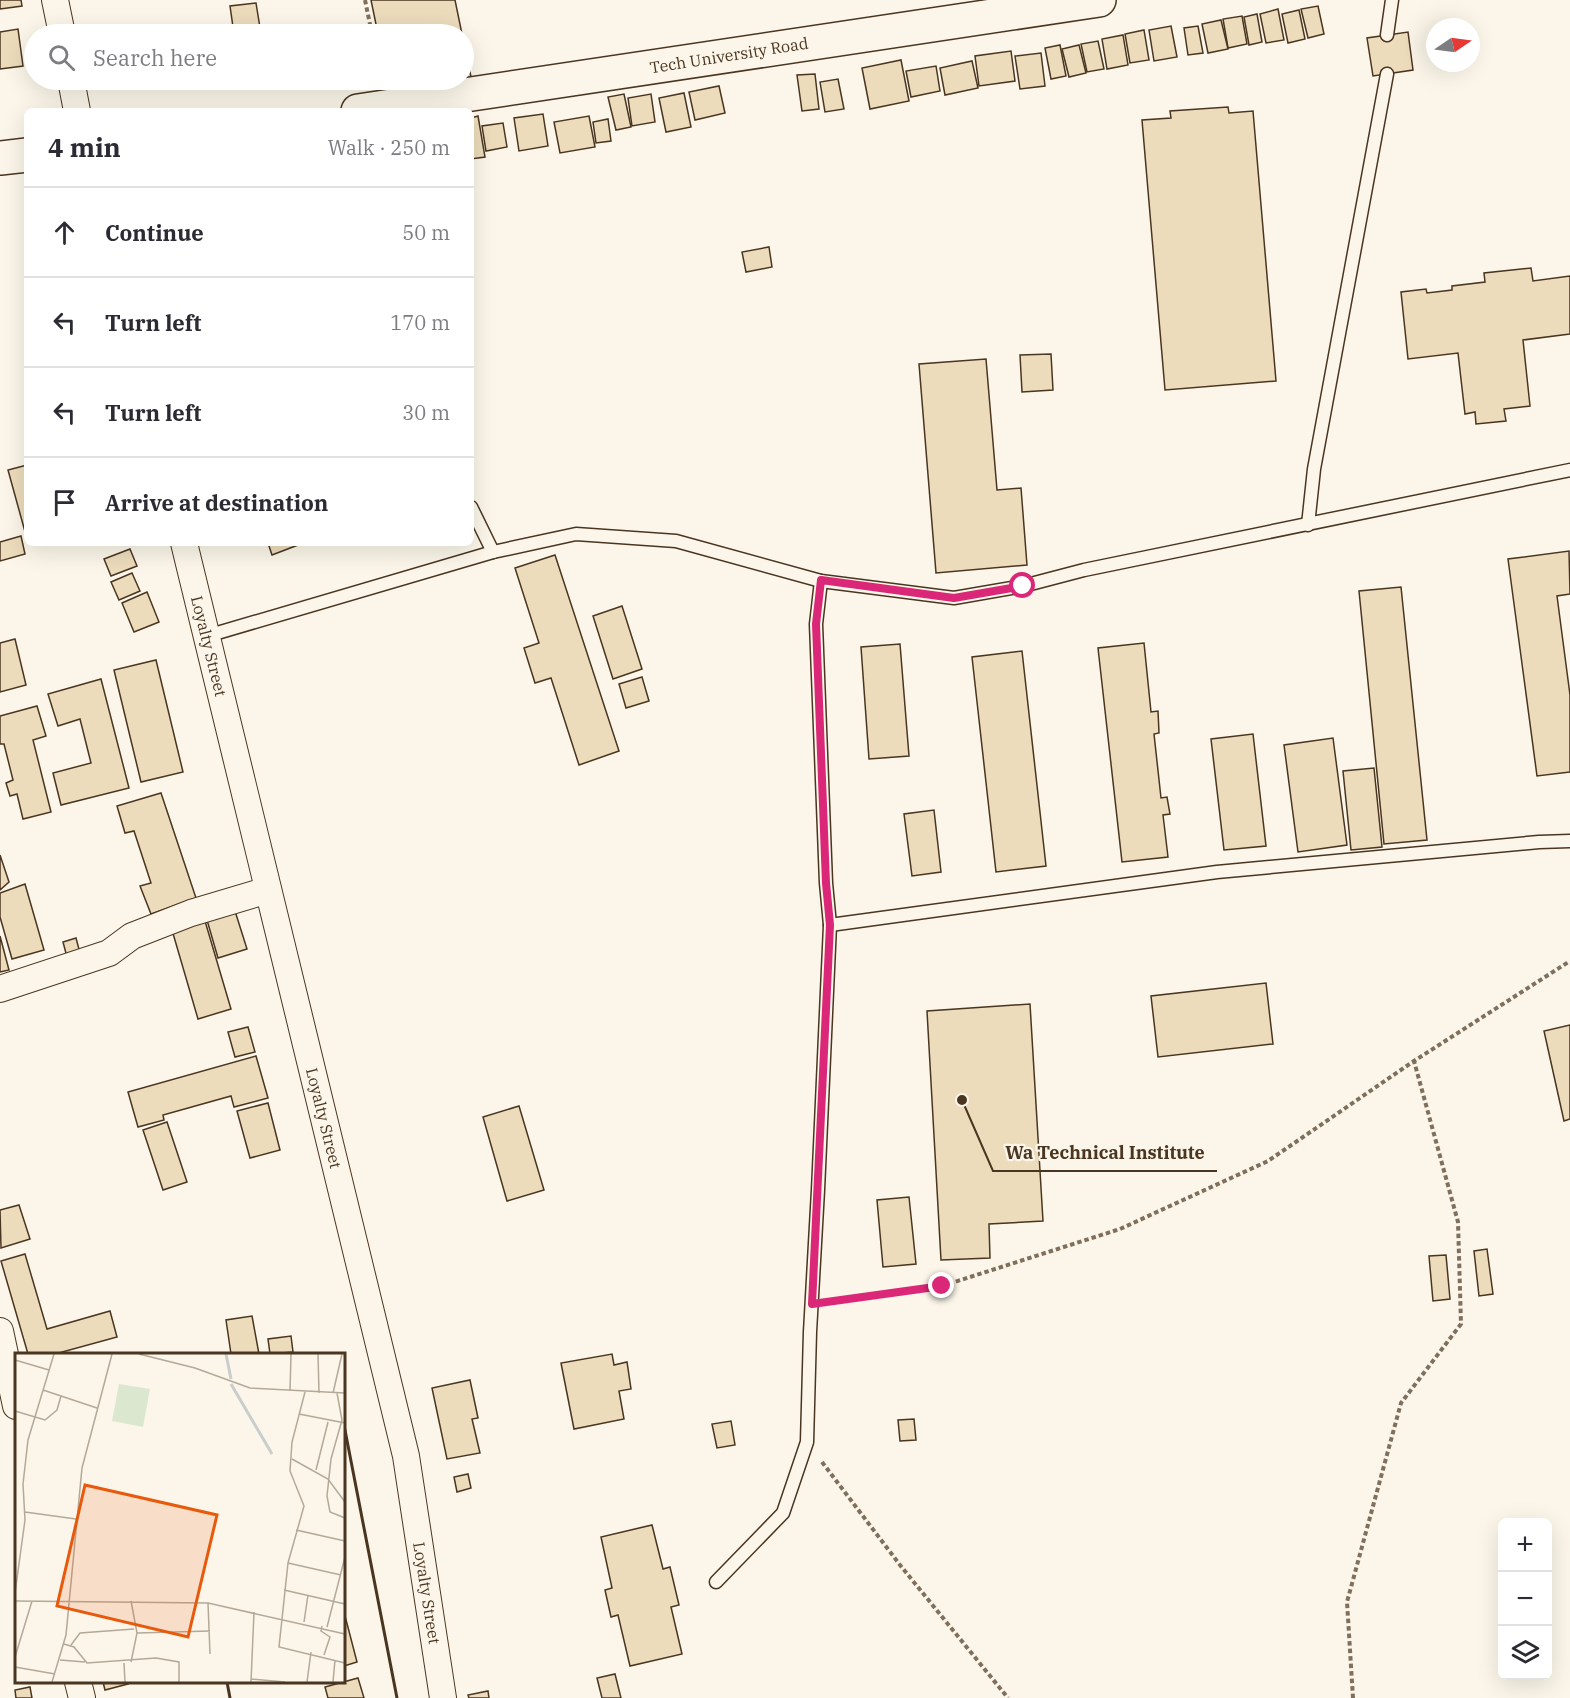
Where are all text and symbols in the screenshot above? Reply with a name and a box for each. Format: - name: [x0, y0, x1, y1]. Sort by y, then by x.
- north arrow: [1426, 18, 1480, 72]
- search box: [24, 24, 474, 90]
- street label: Tech University Road: [648, 33, 810, 77]
- icon: search: [45, 41, 78, 74]
- text: Search here: [93, 43, 217, 72]
- text: 4 min: [48, 130, 121, 164]
- text: Walk · 250 m: [328, 134, 450, 161]
- icon: ahead: [48, 216, 81, 249]
- text: Continue: [105, 218, 204, 247]
- text: 50 m: [402, 219, 450, 246]
- icon: left: [48, 306, 81, 339]
- text: Turn left: [105, 308, 201, 337]
- text: 170 m: [390, 309, 450, 336]
- icon: left: [48, 396, 81, 429]
- text: Turn left: [105, 398, 201, 427]
- text: 30 m: [402, 399, 450, 426]
- icon: arrive: [48, 486, 81, 519]
- text: Arrive at destination: [105, 488, 328, 517]
- route start: [1009, 572, 1035, 598]
- street label: Loyalty Street: [187, 594, 231, 699]
- street label: Loyalty Street: [302, 1066, 346, 1171]
- callout: Wa Technical Institute: [993, 1135, 1217, 1171]
- text: Wa Technical Institute: [1005, 1141, 1205, 1164]
- route end: [928, 1272, 954, 1298]
- inset map: [15, 1353, 345, 1683]
- map controls: [1498, 1518, 1552, 1680]
- button: +: [1498, 1518, 1552, 1572]
- street label: Loyalty Street: [409, 1540, 445, 1646]
- button: −: [1498, 1572, 1552, 1626]
- button: layers: [1498, 1626, 1552, 1680]

